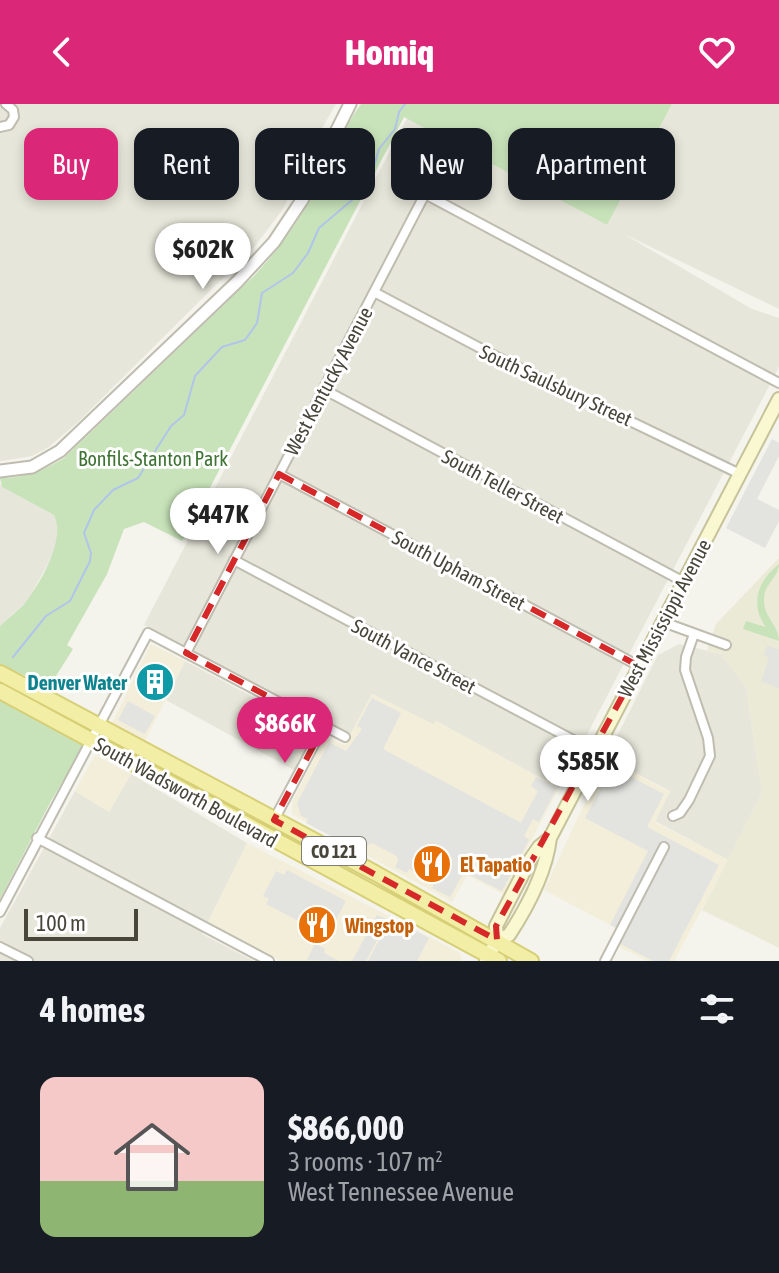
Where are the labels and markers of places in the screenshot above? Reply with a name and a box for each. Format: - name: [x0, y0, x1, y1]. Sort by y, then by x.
- pin: $602K: [147, 223, 259, 291]
- pin: $447K: [162, 488, 274, 556]
- building icon: Denver Water: [134, 661, 176, 703]
- place label: Denver Water: [28, 671, 128, 694]
- pin: $866K: [229, 697, 341, 765]
- pin: $585K: [532, 735, 644, 803]
- restaurant icon: El Tapatio: [411, 843, 453, 885]
- place label: El Tapatio: [460, 853, 532, 876]
- restaurant icon: Wingstop: [296, 904, 338, 946]
- place label: Wingstop: [344, 914, 414, 937]

